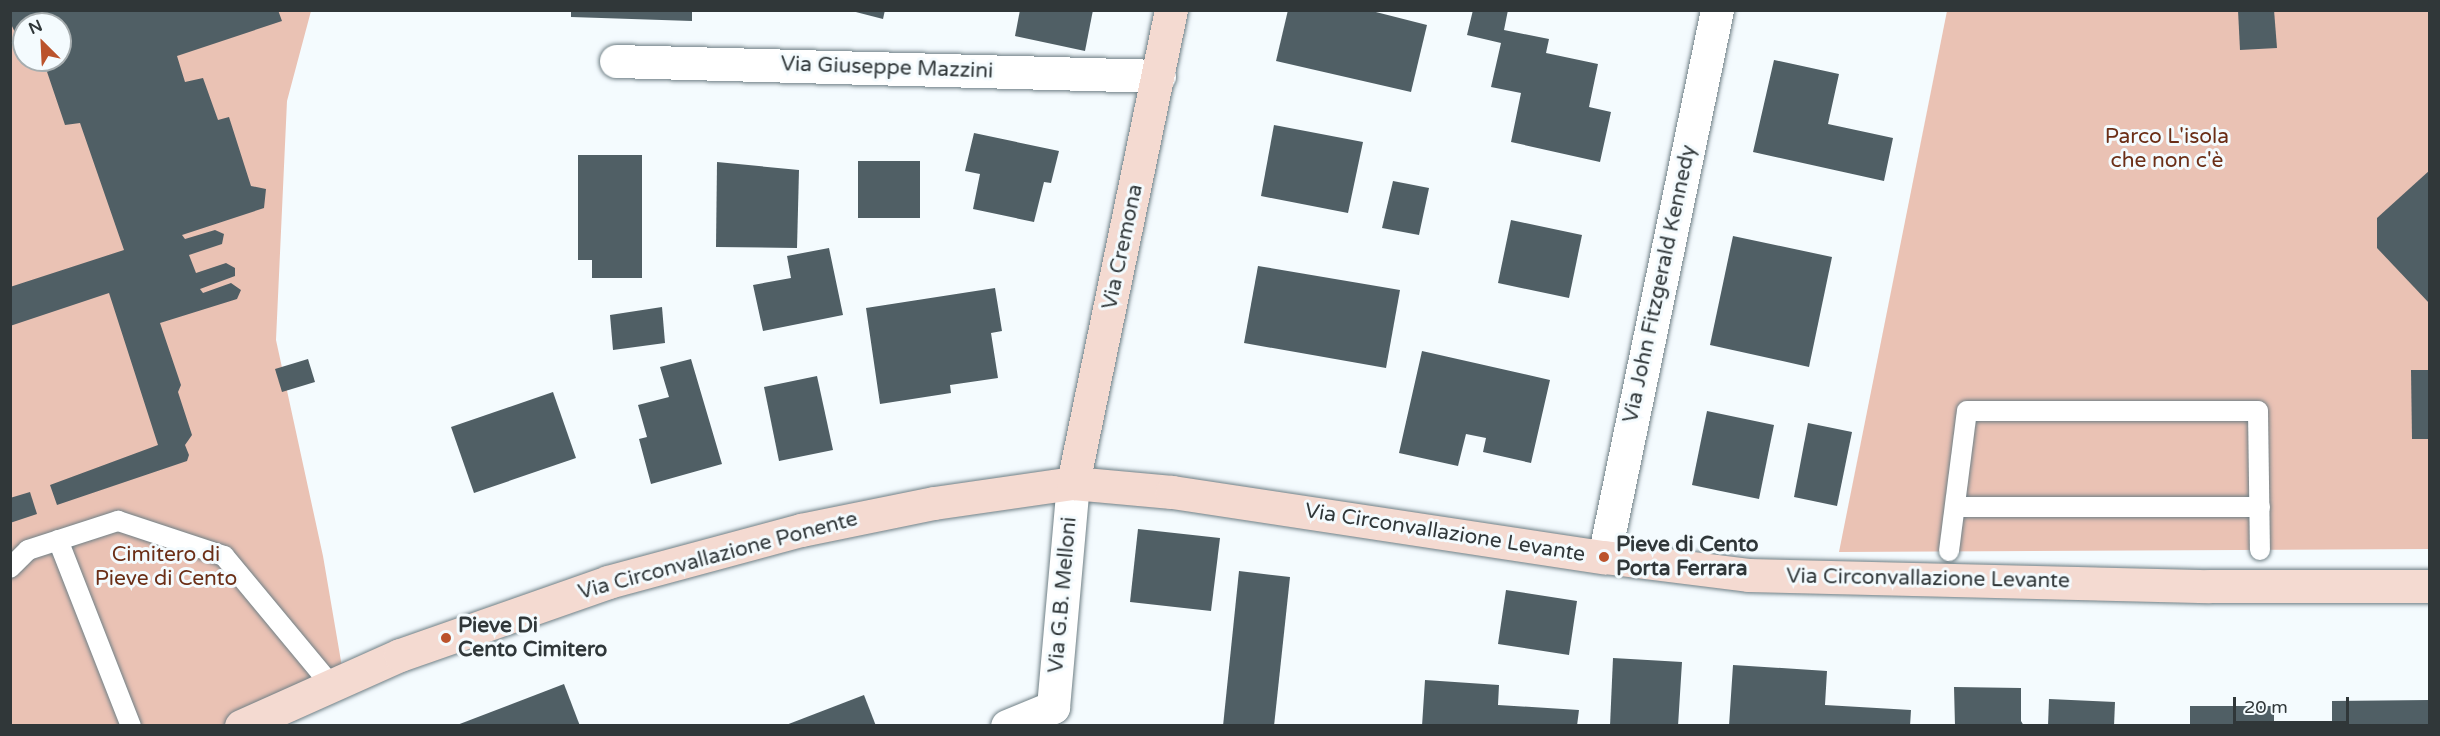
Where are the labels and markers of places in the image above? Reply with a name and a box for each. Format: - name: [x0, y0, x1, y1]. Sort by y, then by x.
- place label: Pieve di Cento Porta Ferrara: [1616, 532, 1759, 582]
- marker: Pieve di Cento Porta Ferrara: [1597, 550, 1611, 564]
- place label: Pieve Di Cento Cimitero: [458, 613, 607, 663]
- marker: Pieve Di Cento Cimitero: [439, 631, 453, 645]

